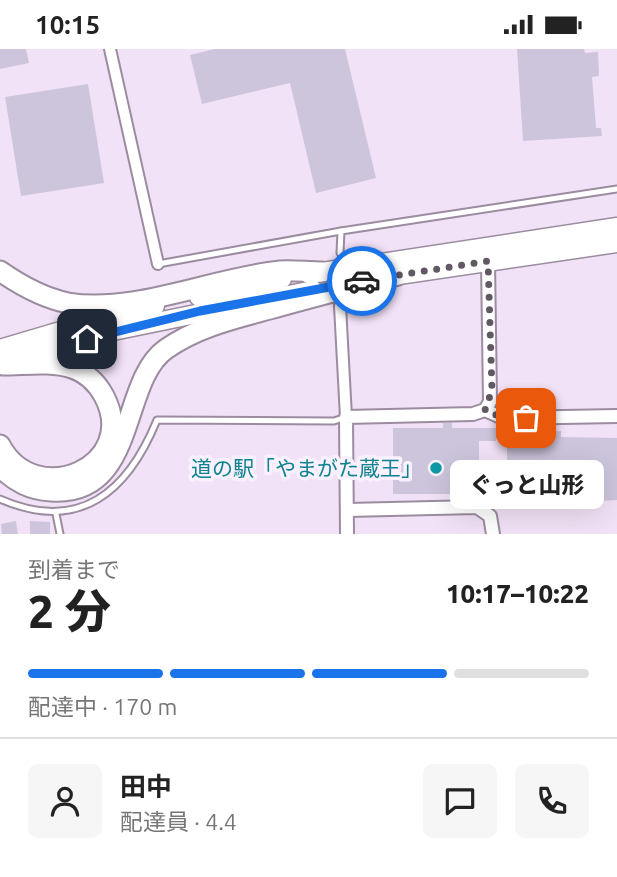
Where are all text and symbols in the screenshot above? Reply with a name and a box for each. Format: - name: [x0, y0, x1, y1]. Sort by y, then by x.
- text: 10:15: [35, 10, 100, 39]
- courier: [327, 246, 397, 316]
- icon: car: [343, 262, 381, 300]
- pin: [57, 309, 117, 369]
- icon: home: [68, 320, 106, 358]
- pin: [496, 388, 556, 448]
- icon: bag: [507, 399, 545, 437]
- place label: 道の駅「やまがた蔵王」: [191, 456, 422, 480]
- marker: 道の駅「やまがた蔵王」: [428, 460, 444, 476]
- callout: ぐっと山形: [449, 460, 603, 509]
- text: ぐっと山形: [470, 472, 585, 497]
- text: 到着まで: [28, 557, 120, 582]
- text: 10:17–10:22: [446, 579, 589, 608]
- text: 2 分: [28, 585, 111, 637]
- text: 配達中 · 170 m: [28, 694, 177, 719]
- button: person: [28, 764, 102, 838]
- button: chat: [423, 764, 497, 838]
- button: phone: [515, 764, 589, 838]
- text: 田中: [120, 772, 172, 801]
- text: 配達員 · 4.4: [120, 809, 237, 834]

